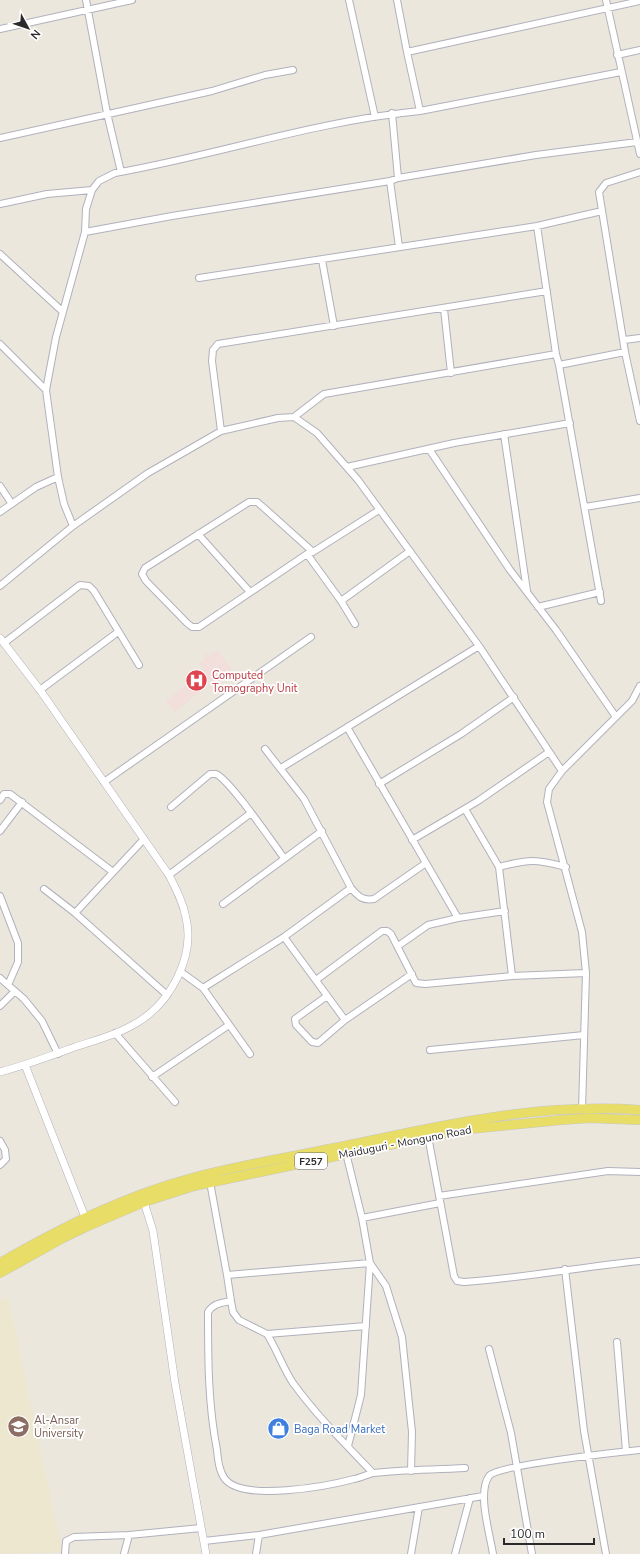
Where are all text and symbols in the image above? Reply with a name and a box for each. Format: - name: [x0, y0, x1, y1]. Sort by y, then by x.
- north arrow: [8, 8, 48, 48]
- text: N: [27, 26, 44, 42]
- hospital icon: Computed Tomography Unit: [184, 668, 210, 694]
- place label: Computed Tomography Unit: [212, 668, 297, 696]
- street label: Maiduguri - Monguno Road: [337, 1122, 473, 1163]
- road number: F257: [295, 1153, 327, 1169]
- school or university icon: Al-Ansar University: [5, 1413, 31, 1439]
- place label: Al-Ansar University: [34, 1413, 84, 1441]
- shop icon: Baga Road Market: [265, 1416, 291, 1442]
- place label: Baga Road Market: [294, 1422, 385, 1437]
- scale bar: [504, 1520, 594, 1546]
- text: 100 m: [510, 1526, 545, 1542]

